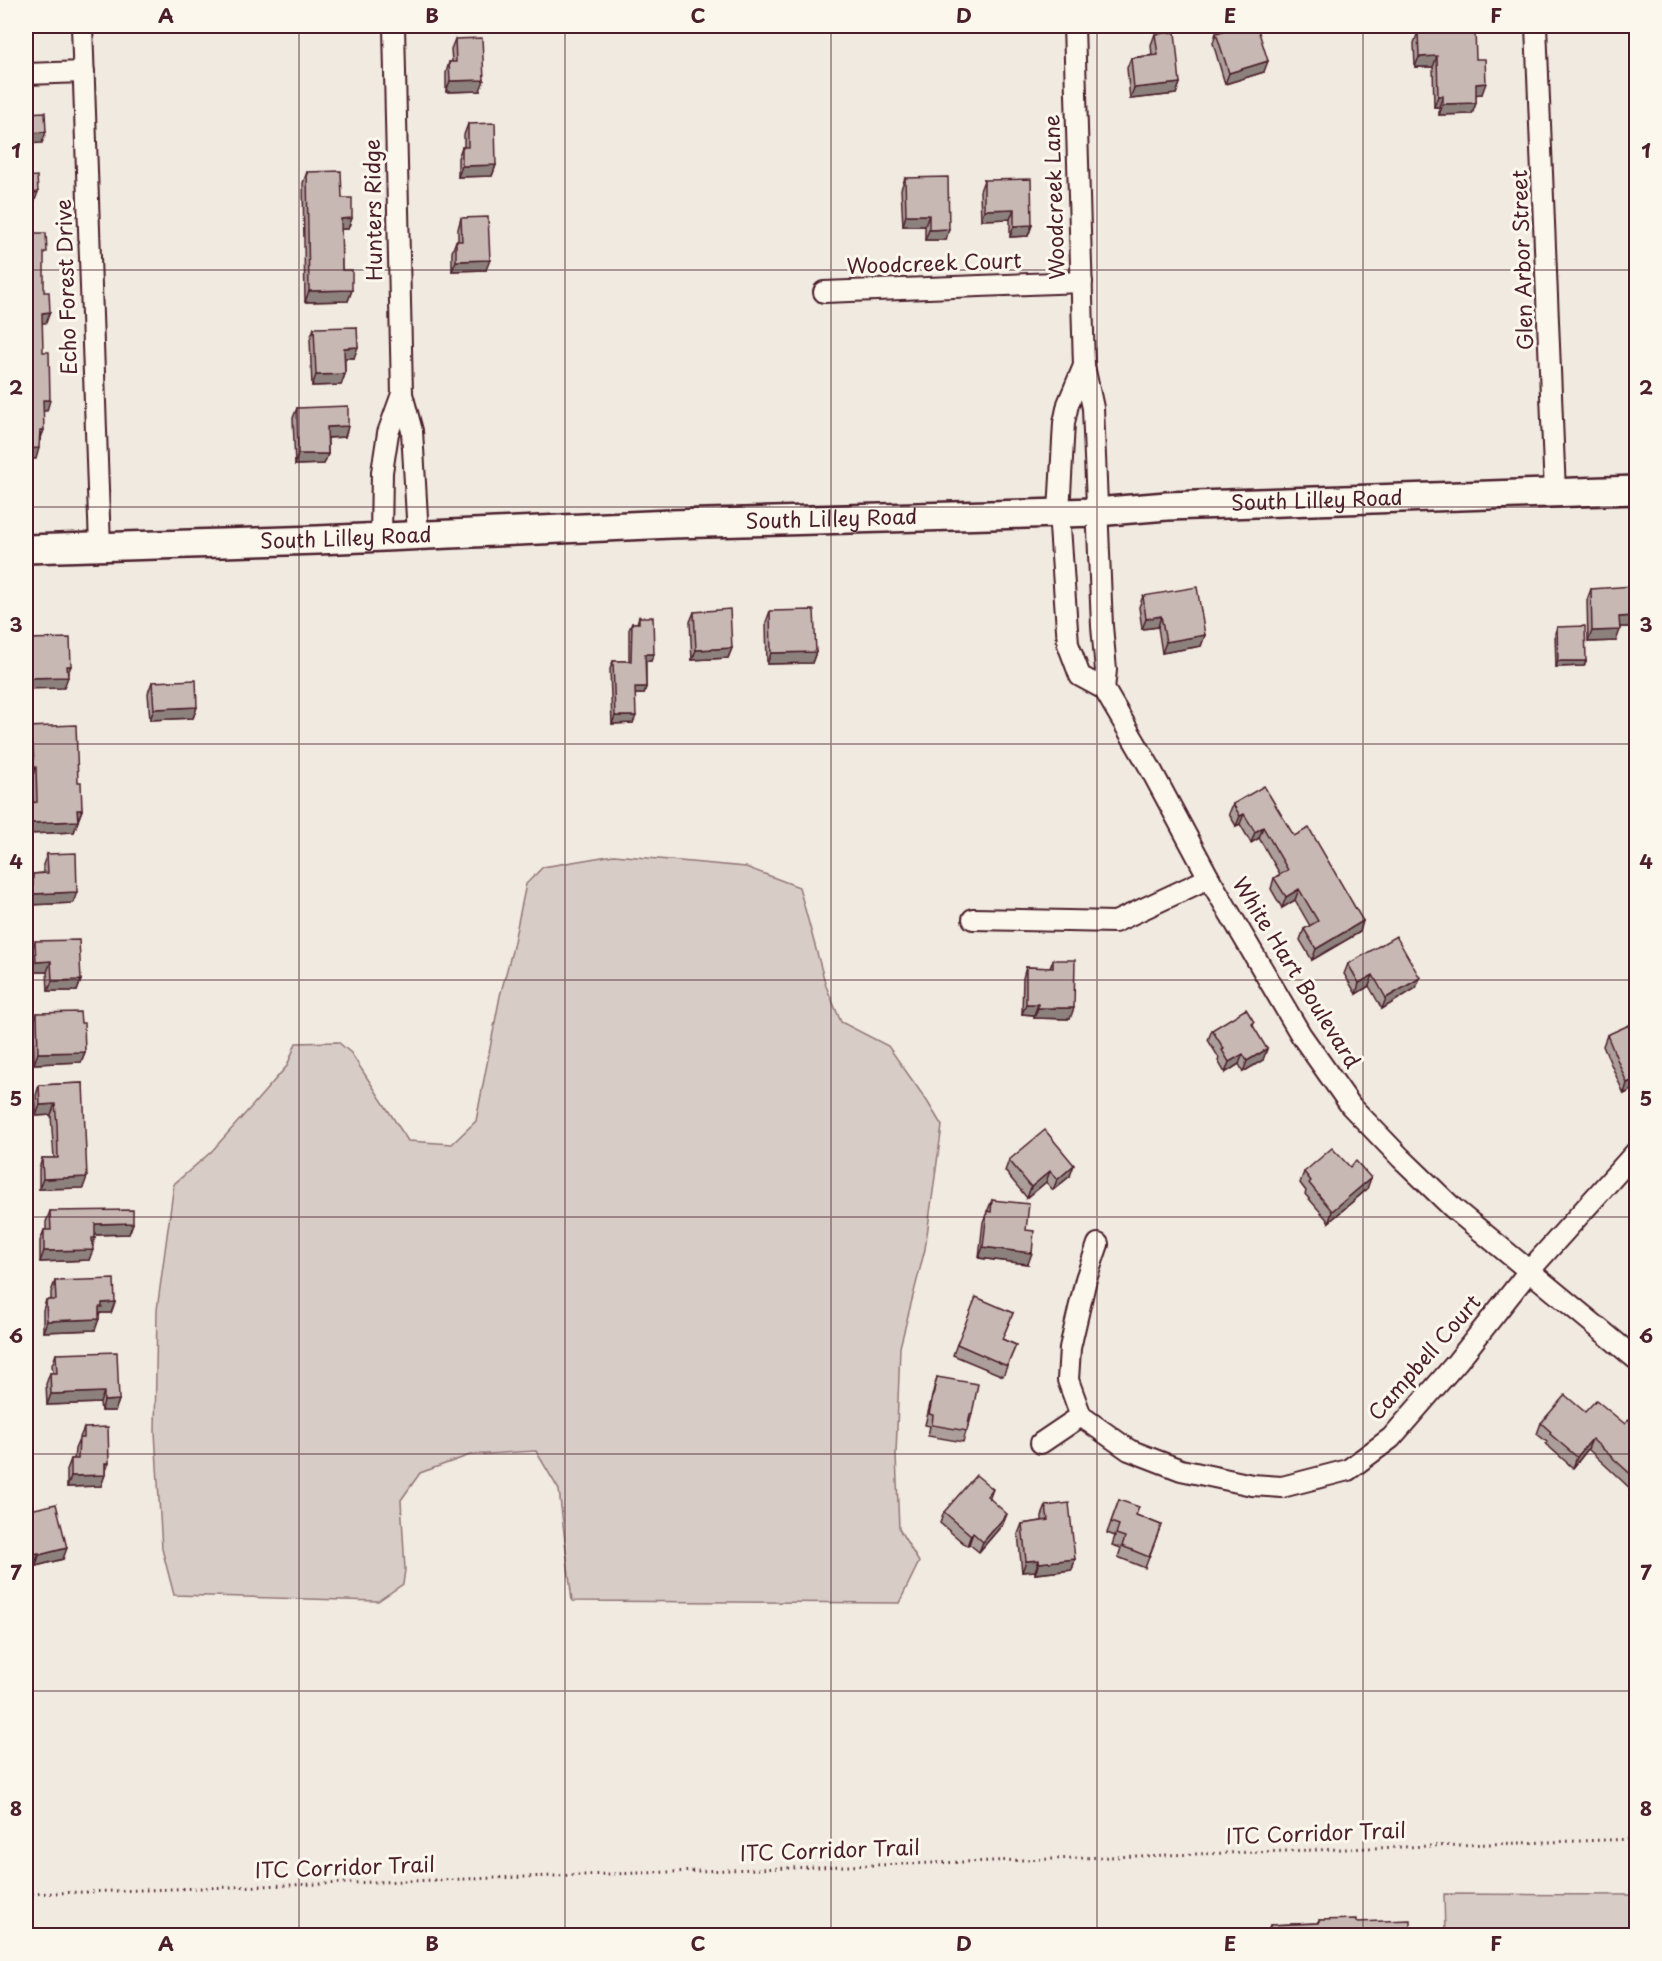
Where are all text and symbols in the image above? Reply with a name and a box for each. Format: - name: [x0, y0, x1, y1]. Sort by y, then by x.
- text: A: [158, 0, 174, 30]
- text: B: [425, 0, 439, 30]
- text: C: [690, 0, 706, 30]
- text: D: [956, 0, 972, 30]
- text: E: [1224, 0, 1236, 30]
- text: F: [1490, 0, 1502, 30]
- street label: Woodcreek Lane: [1034, 114, 1072, 280]
- text: 1: [11, 135, 21, 165]
- text: 1: [1641, 135, 1651, 165]
- street label: Hunters Ridge: [355, 139, 389, 281]
- street label: Glen Arbor Street: [1502, 169, 1540, 351]
- street label: Echo Forest Drive: [46, 198, 84, 376]
- street label: Woodcreek Court: [846, 243, 1022, 281]
- text: 2: [9, 372, 23, 402]
- text: 2: [1639, 372, 1653, 402]
- street label: South Lilley Road: [1231, 480, 1403, 518]
- street label: South Lilley Road: [745, 499, 918, 536]
- street label: South Lilley Road: [259, 517, 432, 556]
- text: 3: [9, 609, 23, 639]
- text: 3: [1639, 609, 1653, 639]
- text: 4: [9, 846, 23, 876]
- text: 4: [1639, 846, 1653, 876]
- street label: White Hart Boulevard: [1226, 870, 1370, 1074]
- text: 5: [10, 1083, 22, 1113]
- text: 5: [1640, 1083, 1652, 1113]
- street label: Campbell Court: [1359, 1286, 1487, 1427]
- text: 6: [9, 1320, 23, 1350]
- text: 6: [1639, 1320, 1653, 1350]
- text: 7: [10, 1557, 22, 1587]
- text: 7: [1640, 1557, 1652, 1587]
- text: 8: [10, 1793, 22, 1823]
- text: 8: [1640, 1793, 1652, 1823]
- street label: ITC Corridor Trail: [1225, 1813, 1407, 1851]
- street label: ITC Corridor Trail: [739, 1830, 921, 1868]
- street label: ITC Corridor Trail: [254, 1847, 436, 1885]
- text: A: [158, 1928, 174, 1958]
- text: B: [425, 1928, 439, 1958]
- text: C: [690, 1928, 706, 1958]
- text: D: [956, 1928, 972, 1958]
- text: E: [1224, 1928, 1236, 1958]
- text: F: [1490, 1928, 1502, 1958]

